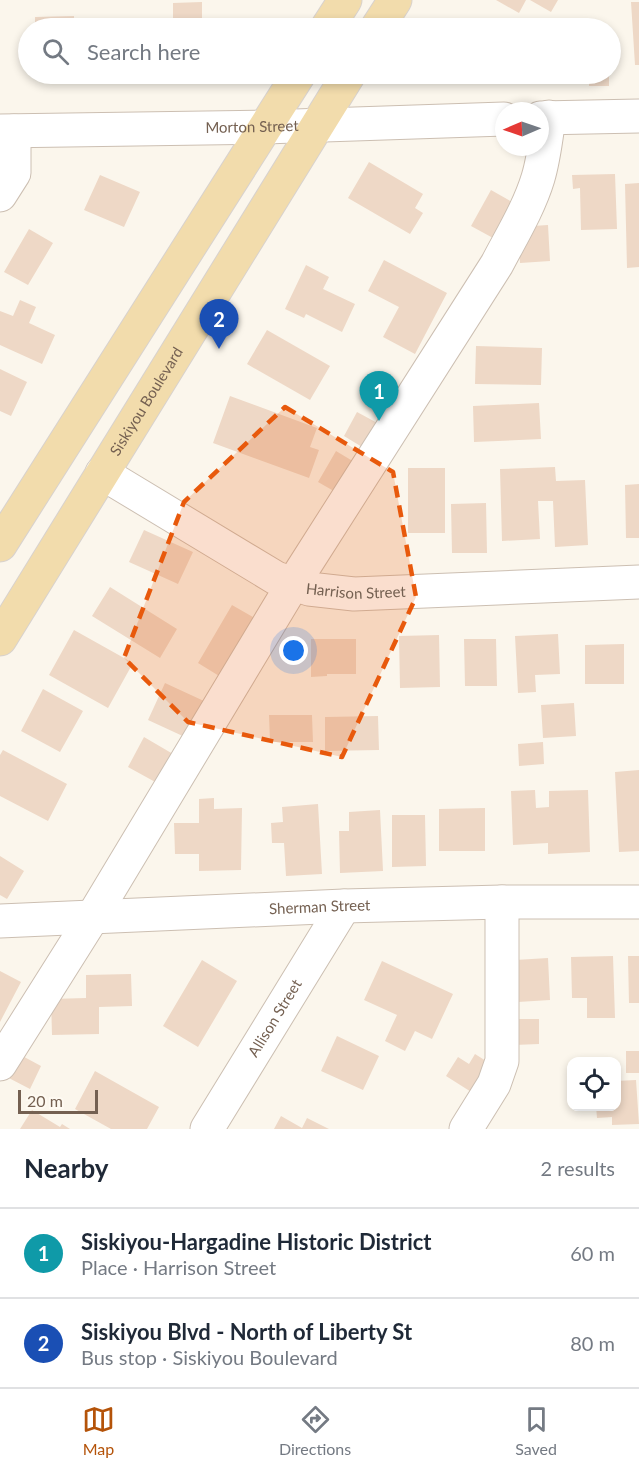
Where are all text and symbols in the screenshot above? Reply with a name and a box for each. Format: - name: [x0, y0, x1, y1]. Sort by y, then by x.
- search box: [18, 18, 621, 84]
- icon: search: [39, 35, 72, 68]
- text: Search here: [87, 38, 200, 65]
- north arrow: [495, 102, 549, 156]
- street label: Morton Street: [205, 116, 299, 136]
- pin: 2: [200, 300, 238, 349]
- street label: Siskiyou Boulevard: [106, 344, 186, 459]
- pin: 1: [360, 372, 398, 421]
- street label: Harrison Street: [305, 579, 407, 602]
- your location: [279, 636, 308, 665]
- street label: Sherman Street: [269, 895, 371, 917]
- street label: Allison Street: [244, 975, 305, 1060]
- map controls: [567, 1057, 621, 1111]
- button: locate: [567, 1057, 621, 1111]
- scale bar: [18, 1087, 98, 1114]
- text: 20 m: [27, 1091, 63, 1110]
- text: Nearby: [24, 1152, 109, 1184]
- text: 2 results: [540, 1156, 615, 1180]
- text: Siskiyou-Hargadine Historic District: [81, 1228, 432, 1255]
- text: 1: [38, 1241, 49, 1265]
- text: 60 m: [570, 1241, 615, 1265]
- text: Place · Harrison Street: [81, 1255, 276, 1279]
- text: Siskiyou Blvd - North of Liberty St: [81, 1318, 412, 1345]
- text: 2: [38, 1331, 49, 1355]
- text: 80 m: [570, 1331, 615, 1355]
- text: Bus stop · Siskiyou Boulevard: [81, 1345, 338, 1369]
- tab: Map: [82, 1403, 115, 1458]
- tab: Directions: [279, 1403, 351, 1458]
- tab: Saved: [515, 1403, 557, 1458]

